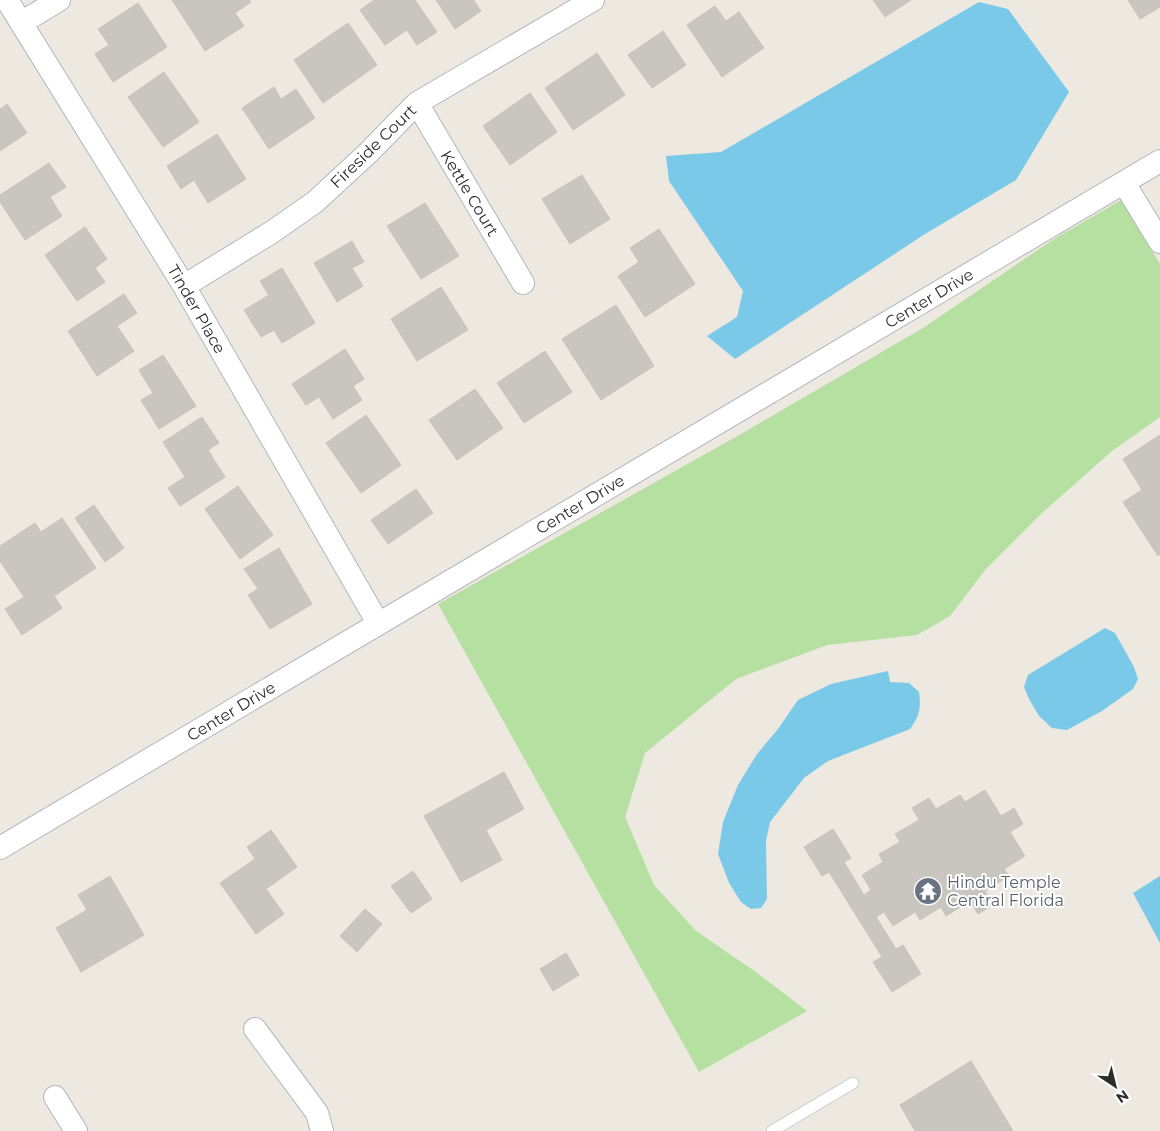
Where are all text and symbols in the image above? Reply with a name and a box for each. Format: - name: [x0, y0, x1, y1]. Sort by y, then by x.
- street label: Fireside Court: [326, 100, 421, 192]
- street label: Kettle Court: [437, 147, 503, 240]
- street label: Tinder Place: [164, 262, 230, 357]
- street label: Center Drive: [882, 265, 977, 332]
- street label: Center Drive: [533, 471, 628, 538]
- street label: Center Drive: [184, 678, 279, 745]
- place label: Hindu Temple Central Florida: [947, 873, 1064, 910]
- temple icon: Hindu Temple Central Florida: [913, 876, 943, 906]
- north arrow: [1090, 1061, 1140, 1111]
- text: N: [1113, 1086, 1132, 1107]

